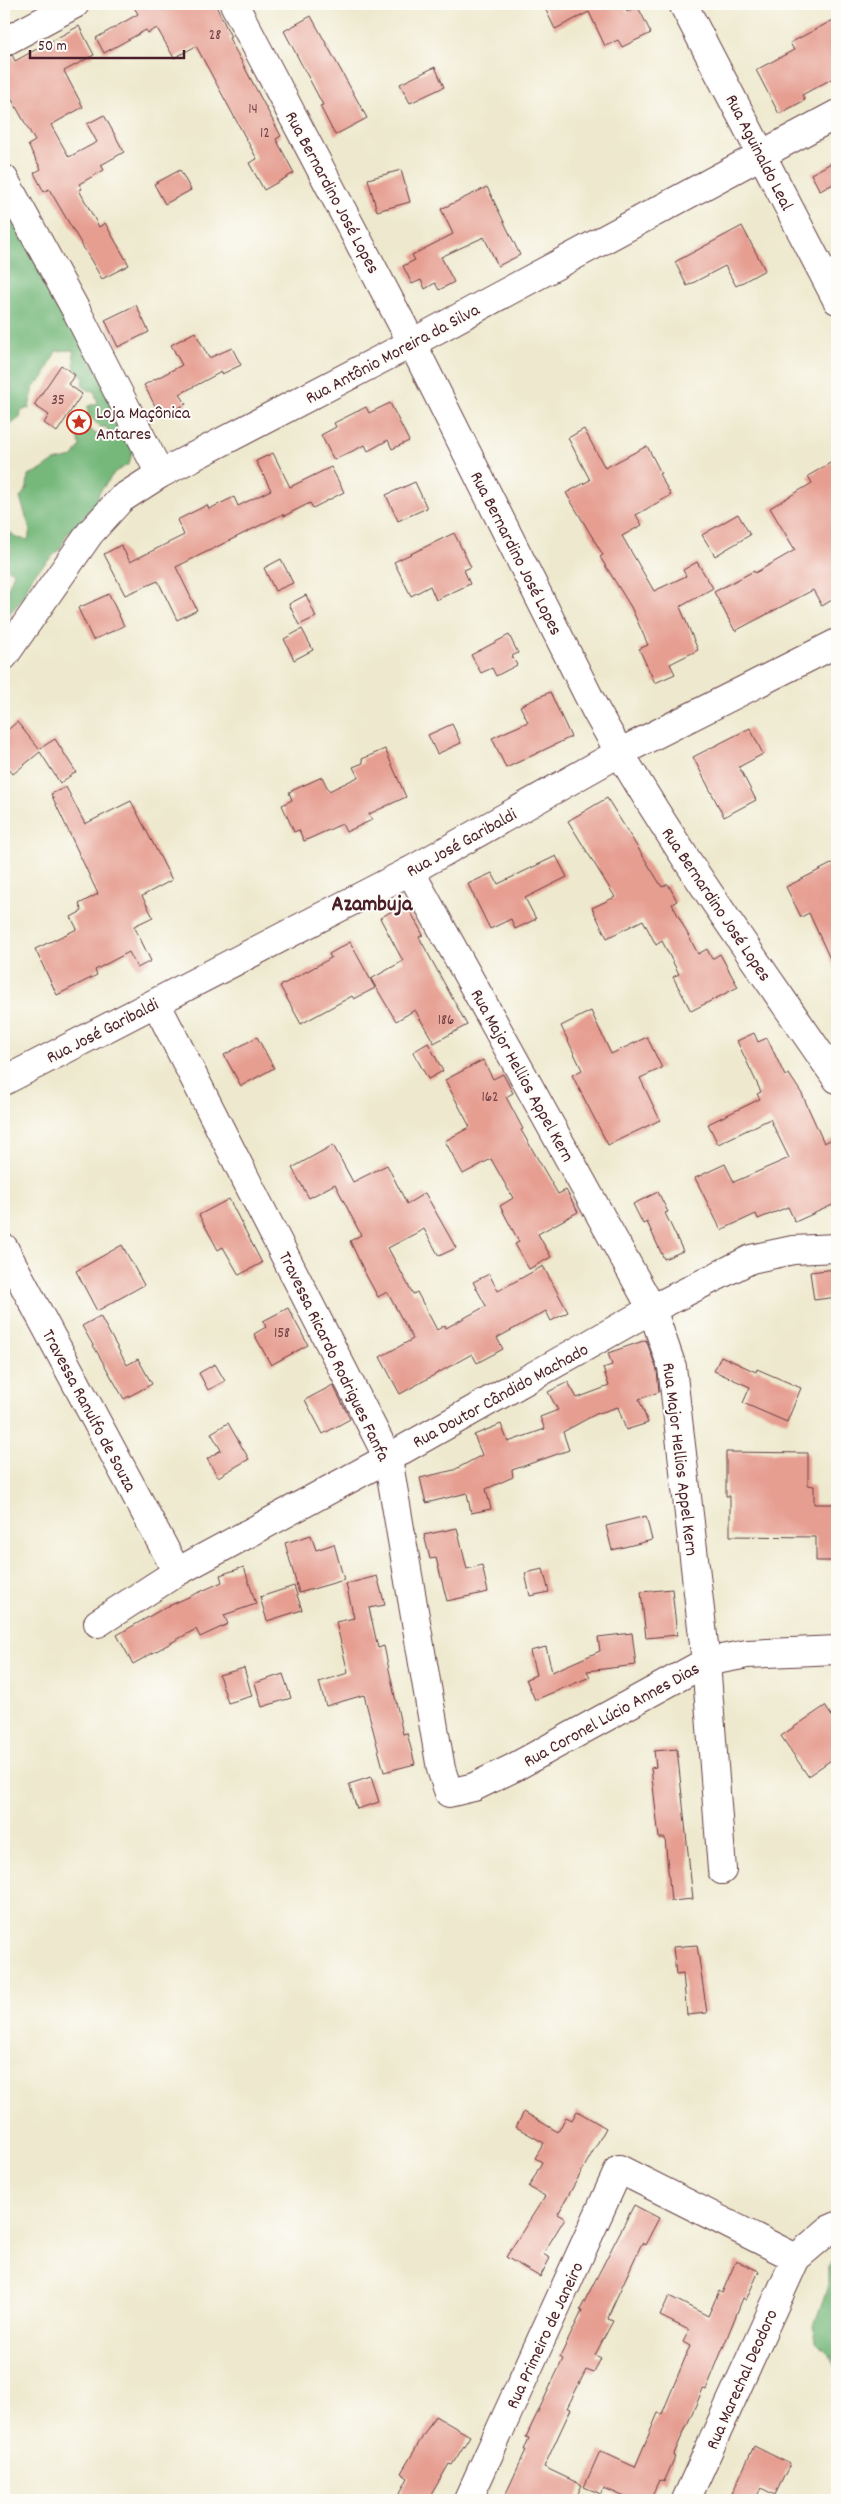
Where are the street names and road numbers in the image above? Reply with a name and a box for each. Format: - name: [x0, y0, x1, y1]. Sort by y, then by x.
- street label: Rua Aguinaldo Leal: [718, 91, 798, 216]
- street label: Rua Bernardino José Lopes: [277, 107, 384, 279]
- street label: Rua Antônio Moreira da Silva: [302, 298, 485, 412]
- street label: Rua Bernardino José Lopes: [463, 468, 567, 640]
- street label: Rua José Garibaldi: [402, 803, 522, 885]
- street label: Rua Bernardino José Lopes: [654, 823, 776, 987]
- street label: Rua Major Hellios Appel Kern: [463, 985, 579, 1167]
- street label: Rua José Garibaldi: [43, 993, 164, 1071]
- street label: Travessa Ricardo Rodrigues Fanfa: [271, 1248, 395, 1467]
- street label: Travessa Ranulfo de Souza: [34, 1325, 142, 1497]
- street label: Rua Doutor Cândido Machado: [409, 1338, 594, 1456]
- street label: Rua Major Hellios Appel Kern: [654, 1361, 703, 1557]
- street label: Rua Coronel Lúcio Annes Dias: [520, 1657, 705, 1775]
- street label: Rua Primeiro de Janeiro: [501, 2259, 591, 2414]
- street label: Rua Marechal Deodoro: [701, 2306, 785, 2454]

